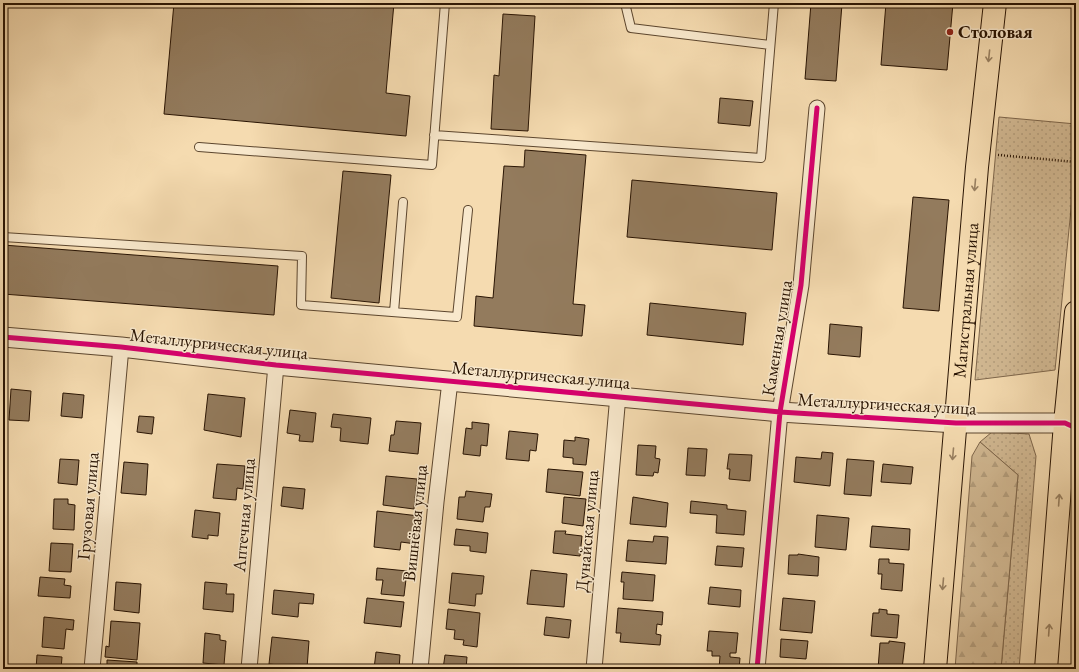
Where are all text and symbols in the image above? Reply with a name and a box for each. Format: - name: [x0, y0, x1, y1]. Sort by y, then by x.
- place label: Столовая: [958, 20, 1033, 43]
- marker: Столовая: [945, 27, 955, 37]
- one-way arrow: [985, 49, 993, 62]
- one-way arrow: [972, 178, 979, 191]
- street label: Магистральная улица: [947, 221, 983, 379]
- street label: Каменная улица: [756, 278, 797, 397]
- street label: Металлургическая улица: [129, 323, 310, 364]
- street label: Металлургическая улица: [451, 355, 632, 394]
- street label: Металлургическая улица: [797, 387, 978, 420]
- one-way arrow: [950, 447, 957, 460]
- street label: Грузовая улица: [71, 450, 104, 561]
- street label: Аптечная улица: [227, 456, 260, 574]
- street label: Вишнёвая улица: [397, 463, 432, 583]
- street label: Дунайская улица: [570, 468, 603, 593]
- one-way arrow: [1055, 494, 1062, 507]
- one-way arrow: [939, 577, 946, 590]
- one-way arrow: [1046, 624, 1053, 637]

